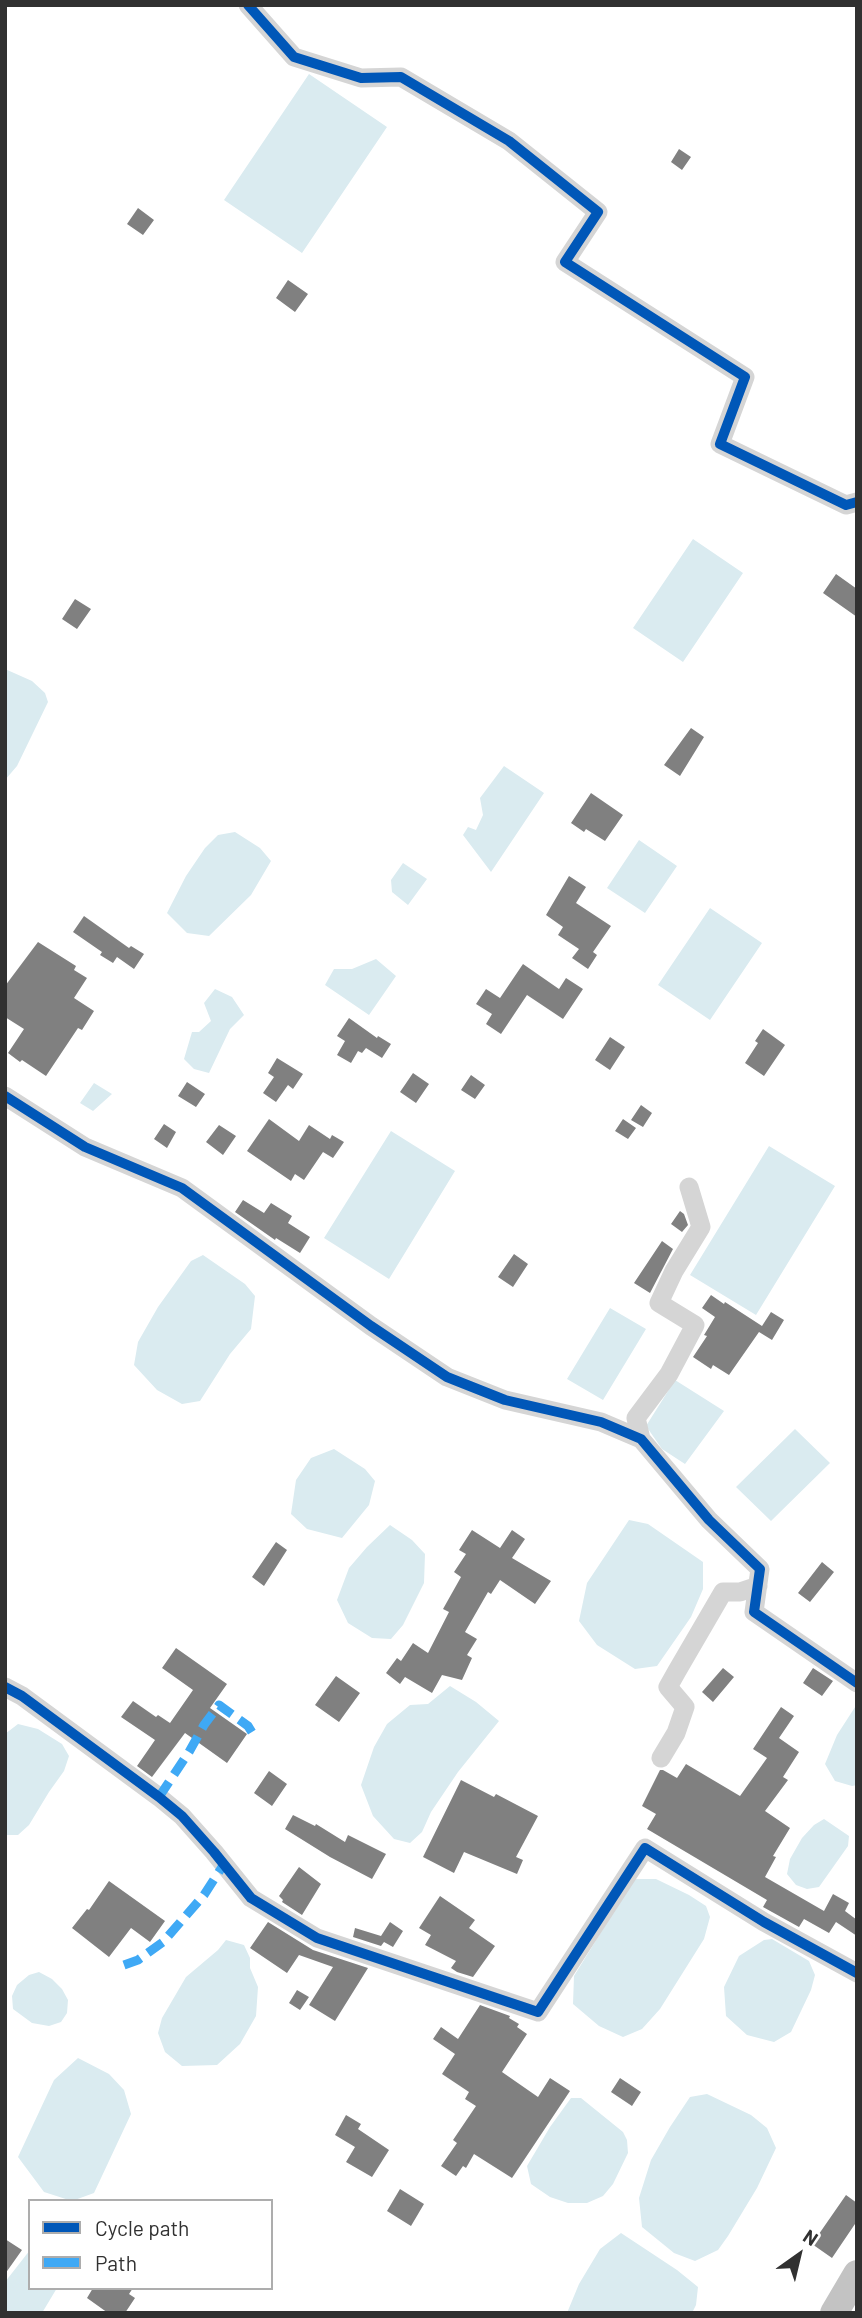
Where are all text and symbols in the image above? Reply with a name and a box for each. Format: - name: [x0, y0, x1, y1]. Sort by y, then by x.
- legend: [28, 2199, 273, 2290]
- text: Cycle path: [95, 2215, 189, 2240]
- north arrow: [764, 2220, 834, 2290]
- text: N: [799, 2224, 823, 2250]
- text: Path: [95, 2250, 137, 2275]

